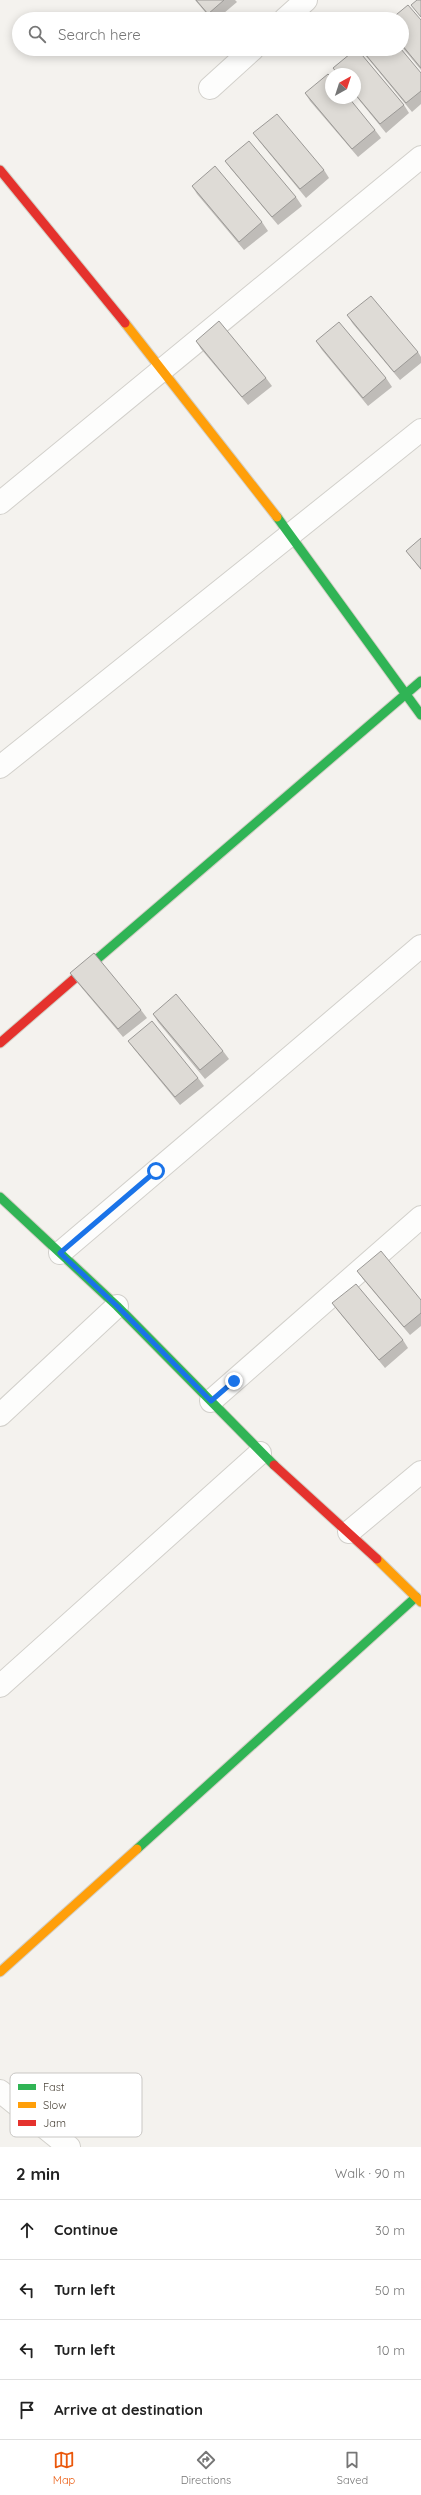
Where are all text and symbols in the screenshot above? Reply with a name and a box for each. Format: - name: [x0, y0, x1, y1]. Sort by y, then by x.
- search box: [12, 12, 409, 56]
- icon: search: [26, 23, 48, 45]
- text: Search here: [58, 25, 141, 44]
- north arrow: [325, 68, 361, 104]
- route start: [147, 1162, 165, 1180]
- route end: [225, 1372, 243, 1390]
- legend: [10, 2073, 142, 2137]
- text: Fast: [43, 2080, 65, 2094]
- text: Slow: [43, 2098, 67, 2112]
- text: Jam: [43, 2116, 66, 2130]
- text: 2 min: [16, 2163, 60, 2184]
- text: Walk · 90 m: [335, 2165, 405, 2181]
- icon: ahead: [16, 2219, 38, 2241]
- text: Continue: [54, 2220, 118, 2239]
- text: 30 m: [375, 2222, 405, 2238]
- icon: left: [16, 2279, 38, 2301]
- text: Turn left: [54, 2280, 116, 2299]
- text: 50 m: [375, 2282, 405, 2298]
- icon: left: [16, 2339, 38, 2361]
- text: Turn left: [54, 2340, 116, 2359]
- text: 10 m: [377, 2342, 405, 2358]
- icon: arrive: [16, 2399, 38, 2421]
- text: Arrive at destination: [54, 2400, 203, 2419]
- tab: Map: [53, 2449, 75, 2487]
- tab: Directions: [181, 2449, 231, 2487]
- tab: Saved: [337, 2449, 368, 2487]

